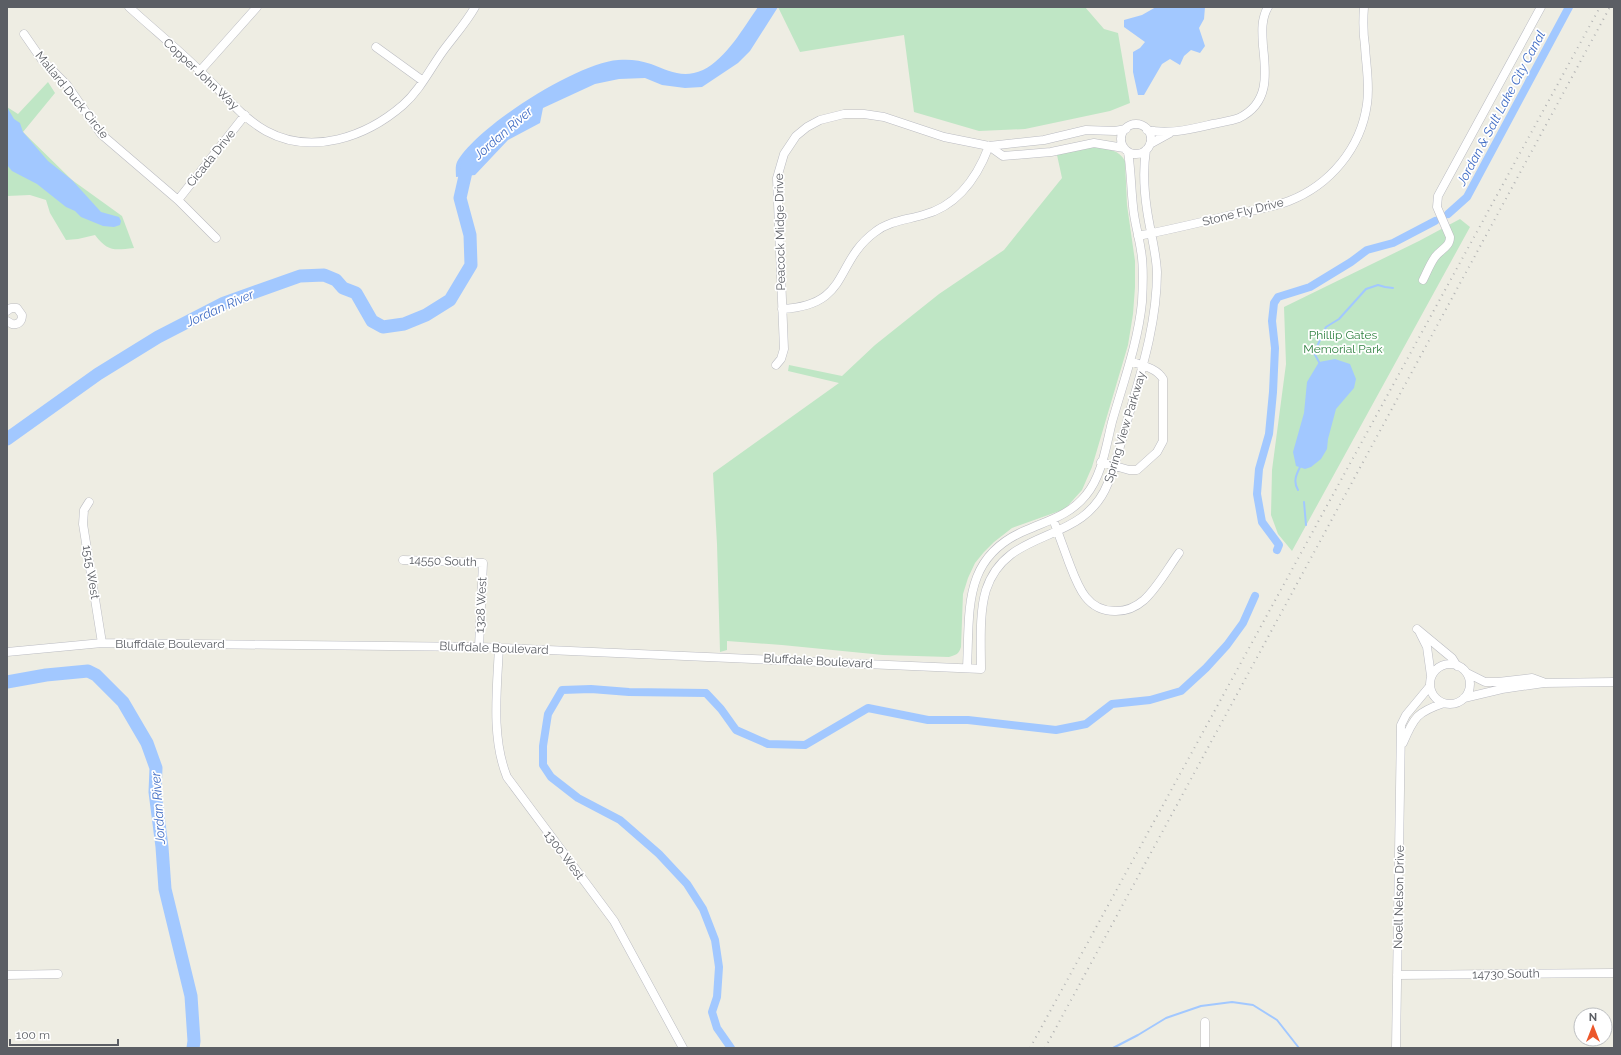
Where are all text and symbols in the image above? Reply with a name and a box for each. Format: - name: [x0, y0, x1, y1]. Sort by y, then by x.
- water label: Jordan & Salt Lake City Canal: [1453, 27, 1549, 189]
- street label: Copper John Way: [160, 35, 242, 113]
- street label: Mallard Duck Circle: [33, 49, 111, 141]
- water label: Jordan River: [470, 103, 536, 163]
- street label: Cicada Drive: [184, 127, 238, 189]
- street label: Peacock Midge Drive: [772, 173, 788, 291]
- street label: Stone Fly Drive: [1201, 195, 1285, 229]
- water label: Jordan River: [183, 286, 257, 330]
- park label: Phillip Gates Memorial Park: [1303, 328, 1383, 356]
- street label: Spring View Parkway: [1101, 369, 1149, 484]
- street label: 1515 West: [80, 544, 102, 600]
- street label: 14550 South: [409, 553, 477, 569]
- street label: 1328 West: [473, 577, 489, 633]
- street label: Bluffdale Boulevard: [115, 637, 225, 651]
- street label: Bluffdale Boulevard: [439, 639, 549, 657]
- street label: Bluffdale Boulevard: [763, 651, 873, 671]
- water label: Jordan River: [148, 771, 168, 846]
- street label: 1300 West: [541, 828, 587, 882]
- street label: Noell Nelson Drive: [1391, 845, 1407, 949]
- street label: 14730 South: [1472, 966, 1540, 982]
- north arrow: [1573, 1007, 1613, 1047]
- text: N: [1589, 1011, 1597, 1024]
- scale bar: [10, 1021, 118, 1047]
- text: 100 m: [16, 1028, 50, 1042]

